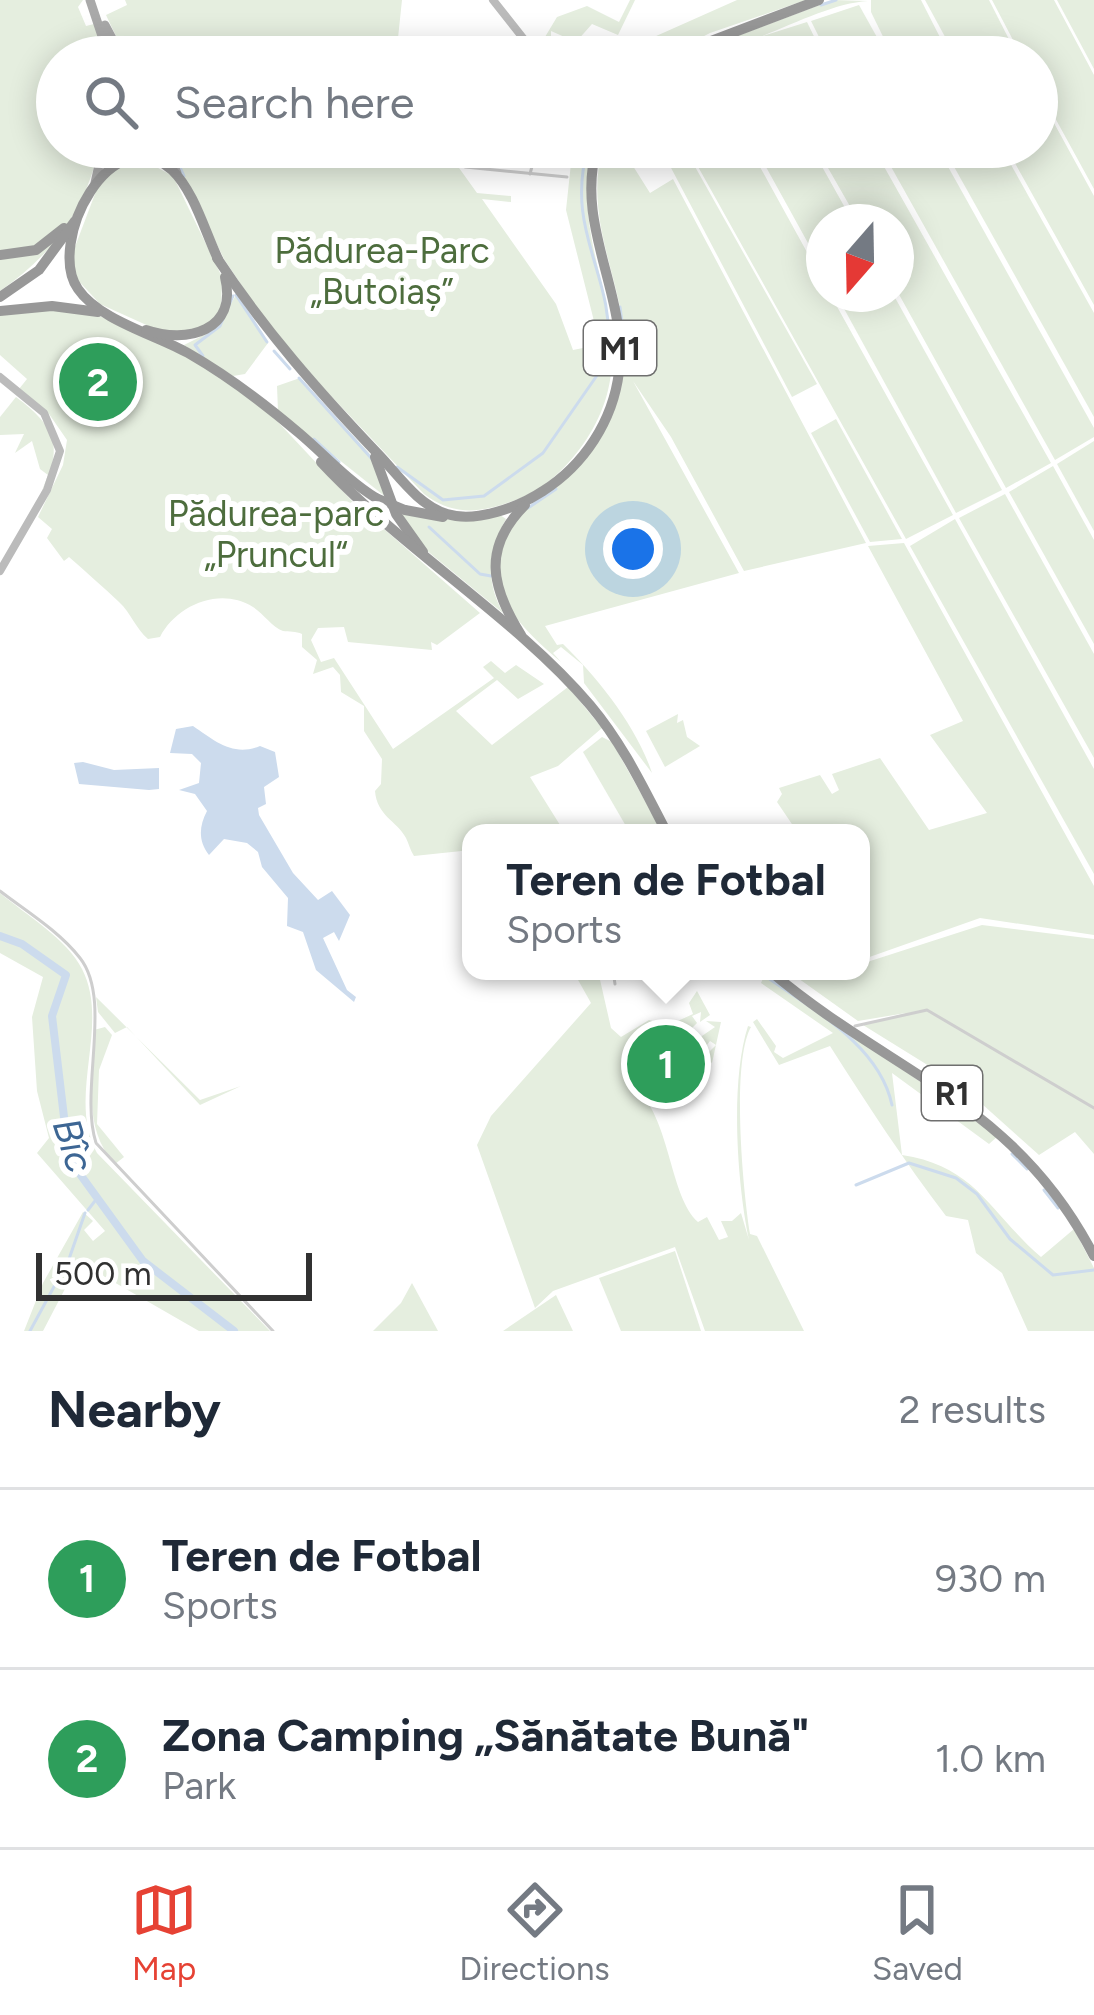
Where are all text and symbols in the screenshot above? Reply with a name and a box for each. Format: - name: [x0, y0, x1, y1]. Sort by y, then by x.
- search box: [36, 36, 1058, 168]
- icon: search: [78, 69, 144, 135]
- text: Search here: [174, 75, 414, 129]
- north arrow: [806, 204, 914, 312]
- park label: Pădurea-Parc „Butoiaș”: [274, 229, 490, 313]
- road number: M1: [584, 321, 656, 375]
- pin: 2: [59, 337, 137, 427]
- park label: Pădurea-parc „Pruncul“: [168, 492, 384, 576]
- your location: [603, 519, 663, 579]
- popup: [462, 824, 870, 980]
- text: Teren de Fotbal: [506, 852, 826, 906]
- text: Sports: [506, 906, 622, 953]
- pin: 1: [627, 1019, 705, 1109]
- road number: R1: [922, 1066, 982, 1120]
- water label: Bîc: [43, 1112, 104, 1178]
- scale bar: [36, 1247, 312, 1300]
- text: 500 m: [54, 1254, 152, 1293]
- text: Nearby: [48, 1379, 221, 1440]
- text: 2 results: [899, 1386, 1046, 1433]
- text: Teren de Fotbal: [162, 1528, 482, 1582]
- text: 1: [79, 1555, 95, 1602]
- text: 930 m: [935, 1555, 1046, 1602]
- text: Sports: [162, 1582, 278, 1629]
- text: Zona Camping „Sănătate Bună": [162, 1708, 810, 1762]
- text: 2: [76, 1735, 98, 1782]
- text: 1.0 km: [935, 1735, 1046, 1782]
- text: Park: [162, 1762, 236, 1809]
- tab: Map: [131, 1877, 197, 1988]
- tab: Directions: [459, 1877, 610, 1988]
- tab: Saved: [872, 1877, 963, 1988]

